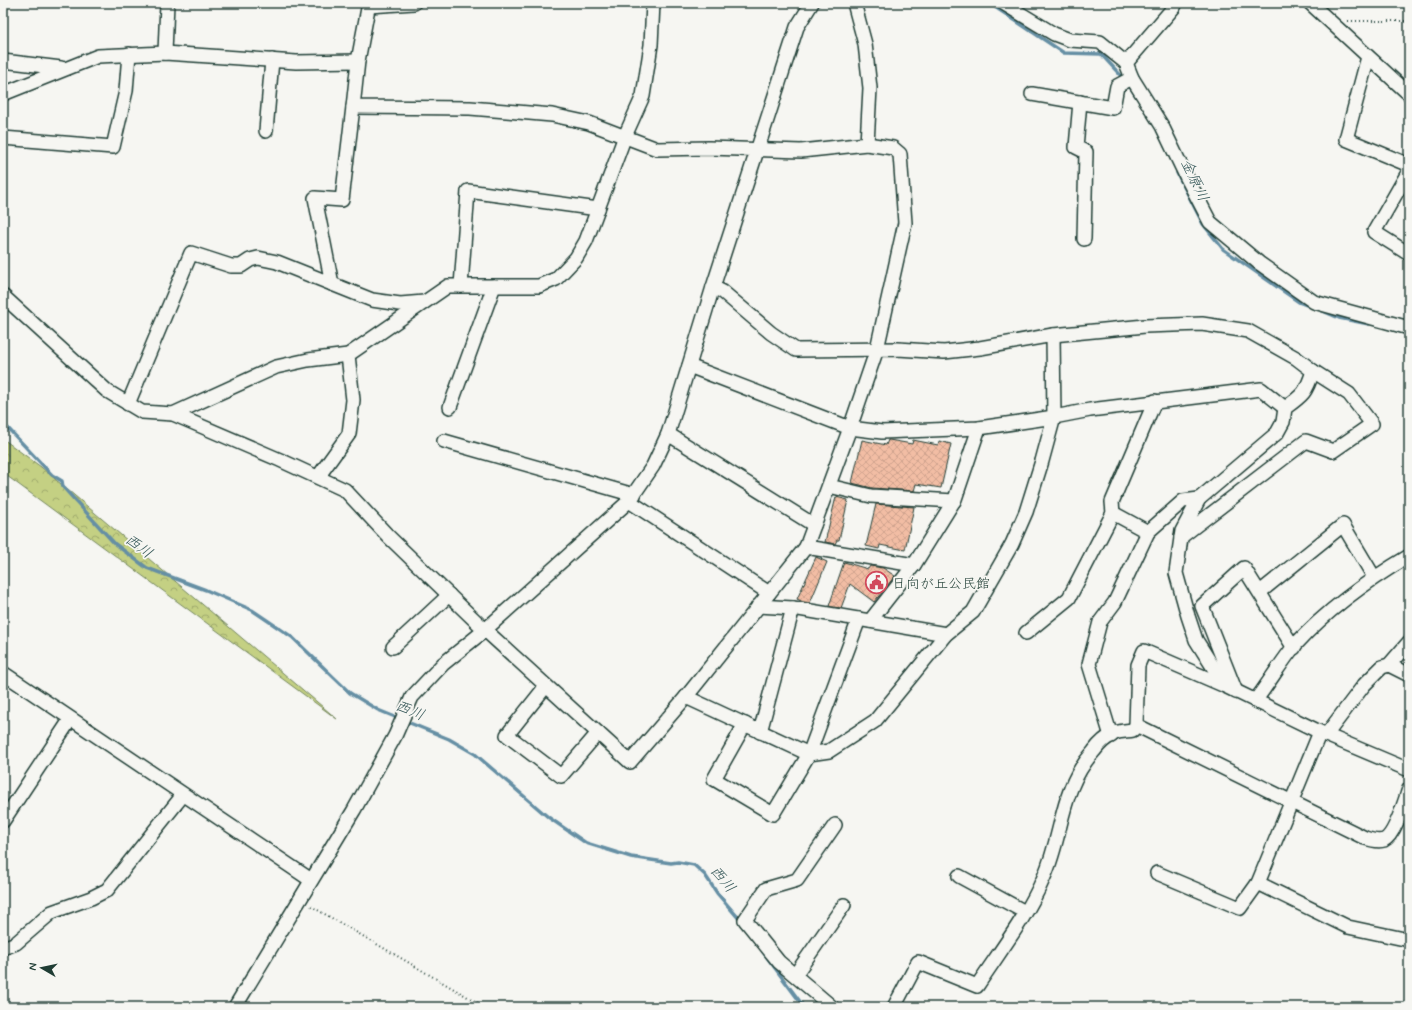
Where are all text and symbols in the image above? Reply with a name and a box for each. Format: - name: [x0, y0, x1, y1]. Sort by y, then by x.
- water label: 金原川: [1176, 156, 1213, 205]
- water label: 西川: [120, 530, 156, 564]
- public building icon: 日向が丘公民館: [863, 570, 889, 596]
- place label: 日向が丘公民館: [892, 575, 990, 593]
- water label: 西川: [392, 696, 427, 726]
- water label: 西川: [705, 862, 740, 898]
- north arrow: [22, 948, 62, 988]
- text: N: [26, 962, 41, 971]

